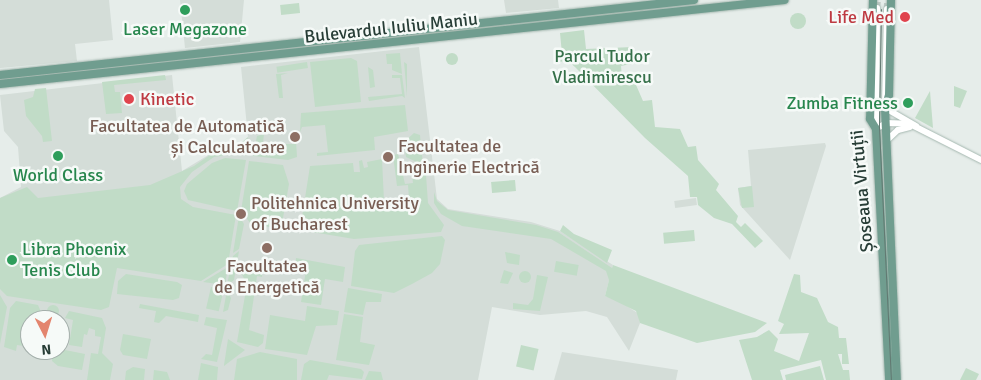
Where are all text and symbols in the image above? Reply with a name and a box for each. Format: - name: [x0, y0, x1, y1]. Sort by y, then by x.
- marker: Laser Megazone: [179, 4, 191, 16]
- place label: Life Med: [828, 6, 894, 28]
- street label: Bulevardul Iuliu Maniu: [303, 8, 479, 48]
- marker: Life Med: [898, 10, 912, 24]
- place label: Laser Megazone: [123, 18, 247, 40]
- park label: Parcul Tudor Vladimirescu: [552, 46, 652, 88]
- place label: Kinetic: [140, 88, 194, 110]
- marker: Kinetic: [122, 92, 136, 106]
- place label: Zumba Fitness: [787, 92, 898, 114]
- marker: Zumba Fitness: [902, 97, 914, 109]
- place label: Facultatea de Automatică și Calculatoare: [90, 116, 285, 158]
- street label: Șoseaua Virtuții: [846, 129, 878, 253]
- marker: Facultatea de Automatică și Calculatoare: [289, 131, 301, 143]
- place label: Facultatea de Inginerie Electrică: [398, 136, 540, 178]
- marker: World Class: [52, 150, 64, 162]
- marker: Facultatea de Inginerie Electrică: [382, 151, 394, 163]
- place label: World Class: [13, 164, 103, 186]
- place label: Politehnica University of Bucharest: [251, 193, 419, 235]
- marker: Politehnica University of Bucharest: [235, 208, 247, 220]
- place label: Libra Phoenix Tenis Club: [22, 239, 126, 282]
- marker: Facultatea de Energetică: [261, 242, 273, 254]
- marker: Libra Phoenix Tenis Club: [6, 254, 18, 266]
- place label: Facultatea de Energetică: [214, 256, 320, 298]
- north arrow: [20, 310, 70, 360]
- text: N: [41, 341, 52, 358]

